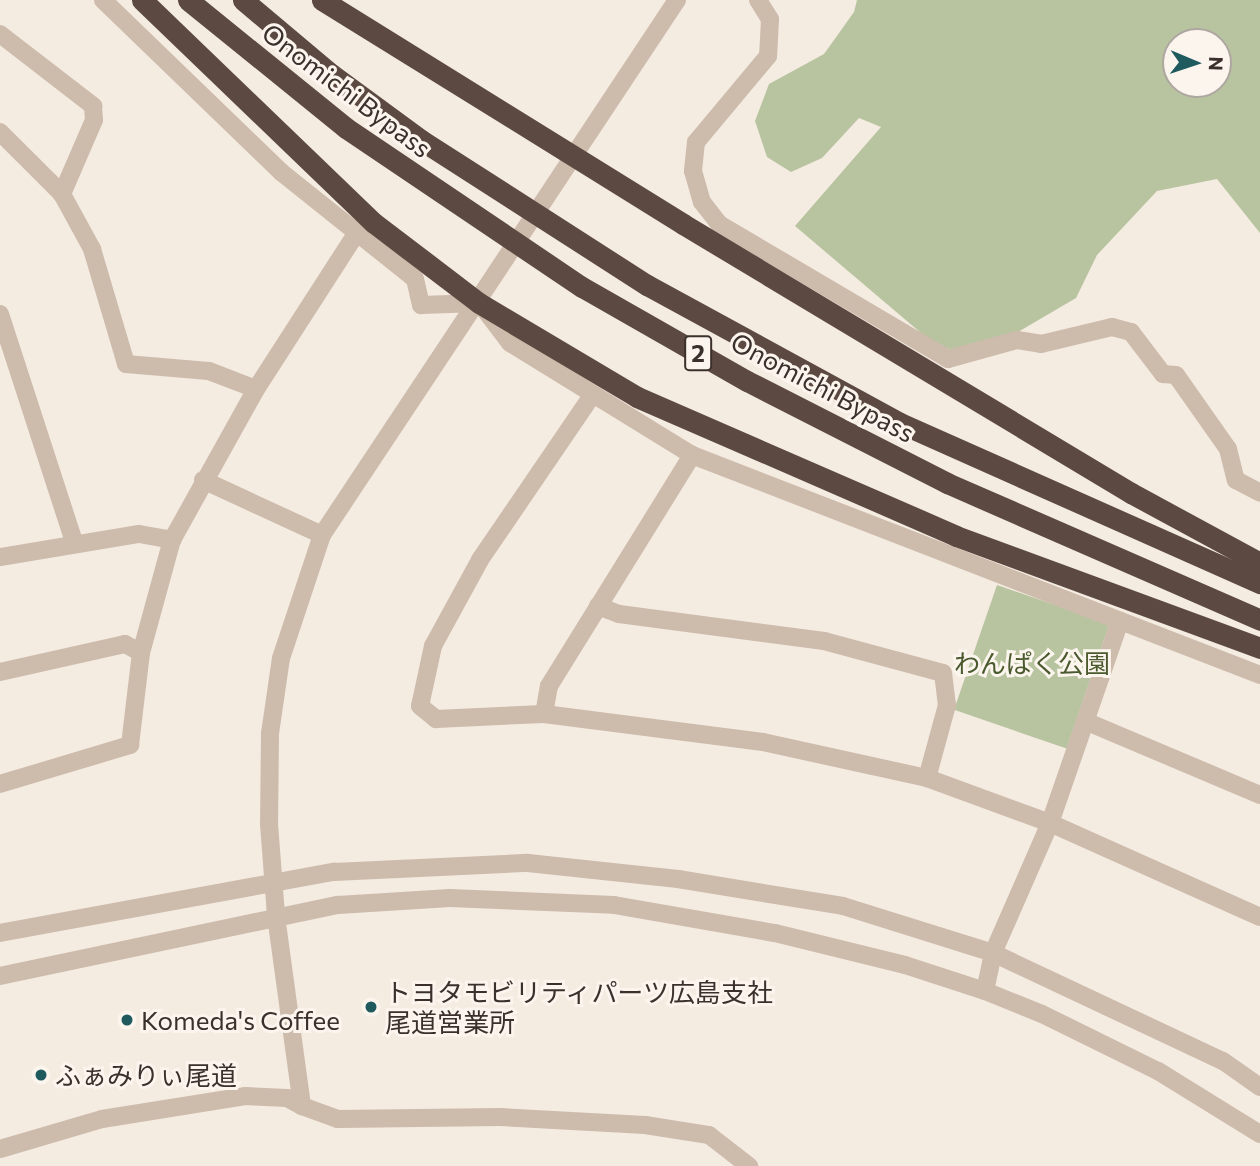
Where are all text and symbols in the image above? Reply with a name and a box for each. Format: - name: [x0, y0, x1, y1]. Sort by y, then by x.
- street label: Onomichi Bypass: [256, 16, 438, 164]
- north arrow: [1162, 28, 1232, 98]
- text: N: [1205, 56, 1228, 71]
- street label: Onomichi Bypass: [726, 326, 920, 448]
- road number: 2: [684, 332, 712, 374]
- park label: わんぱく公園: [954, 647, 1110, 679]
- place label: トヨタモビリティパーツ広島支社 尾道営業所: [385, 976, 775, 1038]
- marker: トヨタモビリティパーツ広島支社 尾道営業所: [363, 999, 379, 1015]
- place label: Komeda's Coffee: [141, 1004, 340, 1036]
- marker: Komeda's Coffee: [119, 1012, 135, 1028]
- place label: ふぁみりぃ尾道: [55, 1059, 237, 1091]
- marker: ふぁみりぃ尾道: [33, 1067, 49, 1083]

